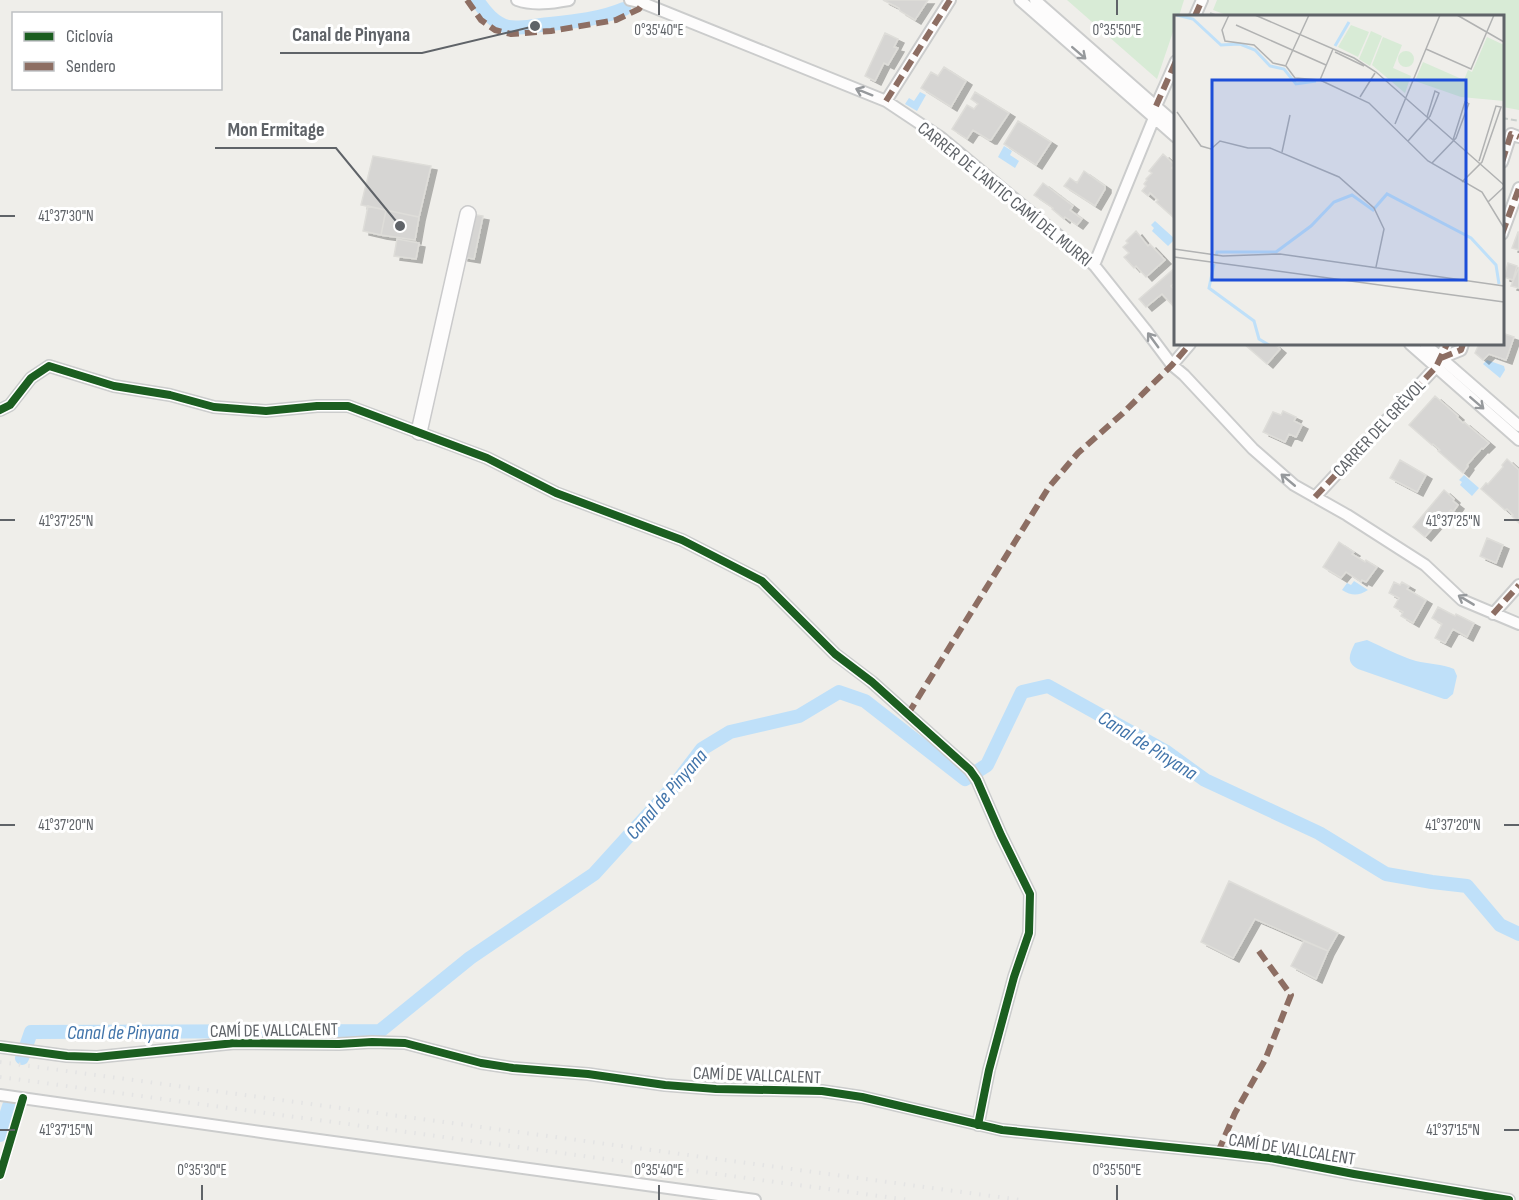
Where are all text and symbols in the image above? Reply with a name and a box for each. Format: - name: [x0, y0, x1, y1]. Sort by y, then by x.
- legend: [12, 12, 222, 90]
- callout: Canal de Pinyana: [280, 15, 422, 53]
- inset map: [1174, 15, 1504, 345]
- text: 0°35'40"E: [634, 21, 684, 40]
- text: 0°35'50"E: [1092, 21, 1142, 40]
- text: Canal de Pinyana: [292, 23, 410, 47]
- text: Ciclovía: [66, 26, 113, 47]
- one-way arrow: [1071, 46, 1087, 59]
- text: Sendero: [66, 56, 116, 77]
- one-way arrow: [855, 86, 874, 97]
- callout: Mon Ermitage: [215, 110, 336, 148]
- text: Mon Ermitage: [227, 118, 325, 142]
- street label: CARRER DE L'ANTIC CAMÍ DEL MURRI: [913, 118, 1096, 271]
- text: 41°37'30"N: [38, 207, 94, 226]
- one-way arrow: [1147, 332, 1160, 348]
- street label: CARRER DEL GRÈVOL: [1329, 375, 1430, 481]
- one-way arrow: [1470, 396, 1485, 410]
- one-way arrow: [1280, 473, 1296, 486]
- text: 41°37'25"N: [39, 512, 93, 531]
- text: 41°37'25"N: [1426, 512, 1480, 531]
- one-way arrow: [1458, 594, 1475, 606]
- water label: Canal de Pinyana: [1094, 706, 1201, 786]
- water label: Canal de Pinyana: [621, 745, 713, 845]
- text: 41°37'20"N: [38, 816, 94, 835]
- text: 41°37'20"N: [1425, 816, 1481, 835]
- street label: CAMÍ DE VALLCALENT: [210, 1019, 338, 1042]
- water label: Canal de Pinyana: [67, 1021, 179, 1045]
- street label: CAMÍ DE VALLCALENT: [693, 1063, 821, 1088]
- text: 41°37'15"N: [39, 1121, 93, 1140]
- text: 41°37'15"N: [1426, 1121, 1480, 1140]
- street label: CAMÍ DE VALLCALENT: [1227, 1129, 1357, 1170]
- text: 0°35'30"E: [177, 1161, 227, 1180]
- text: 0°35'40"E: [634, 1161, 684, 1180]
- text: 0°35'50"E: [1092, 1161, 1142, 1180]

